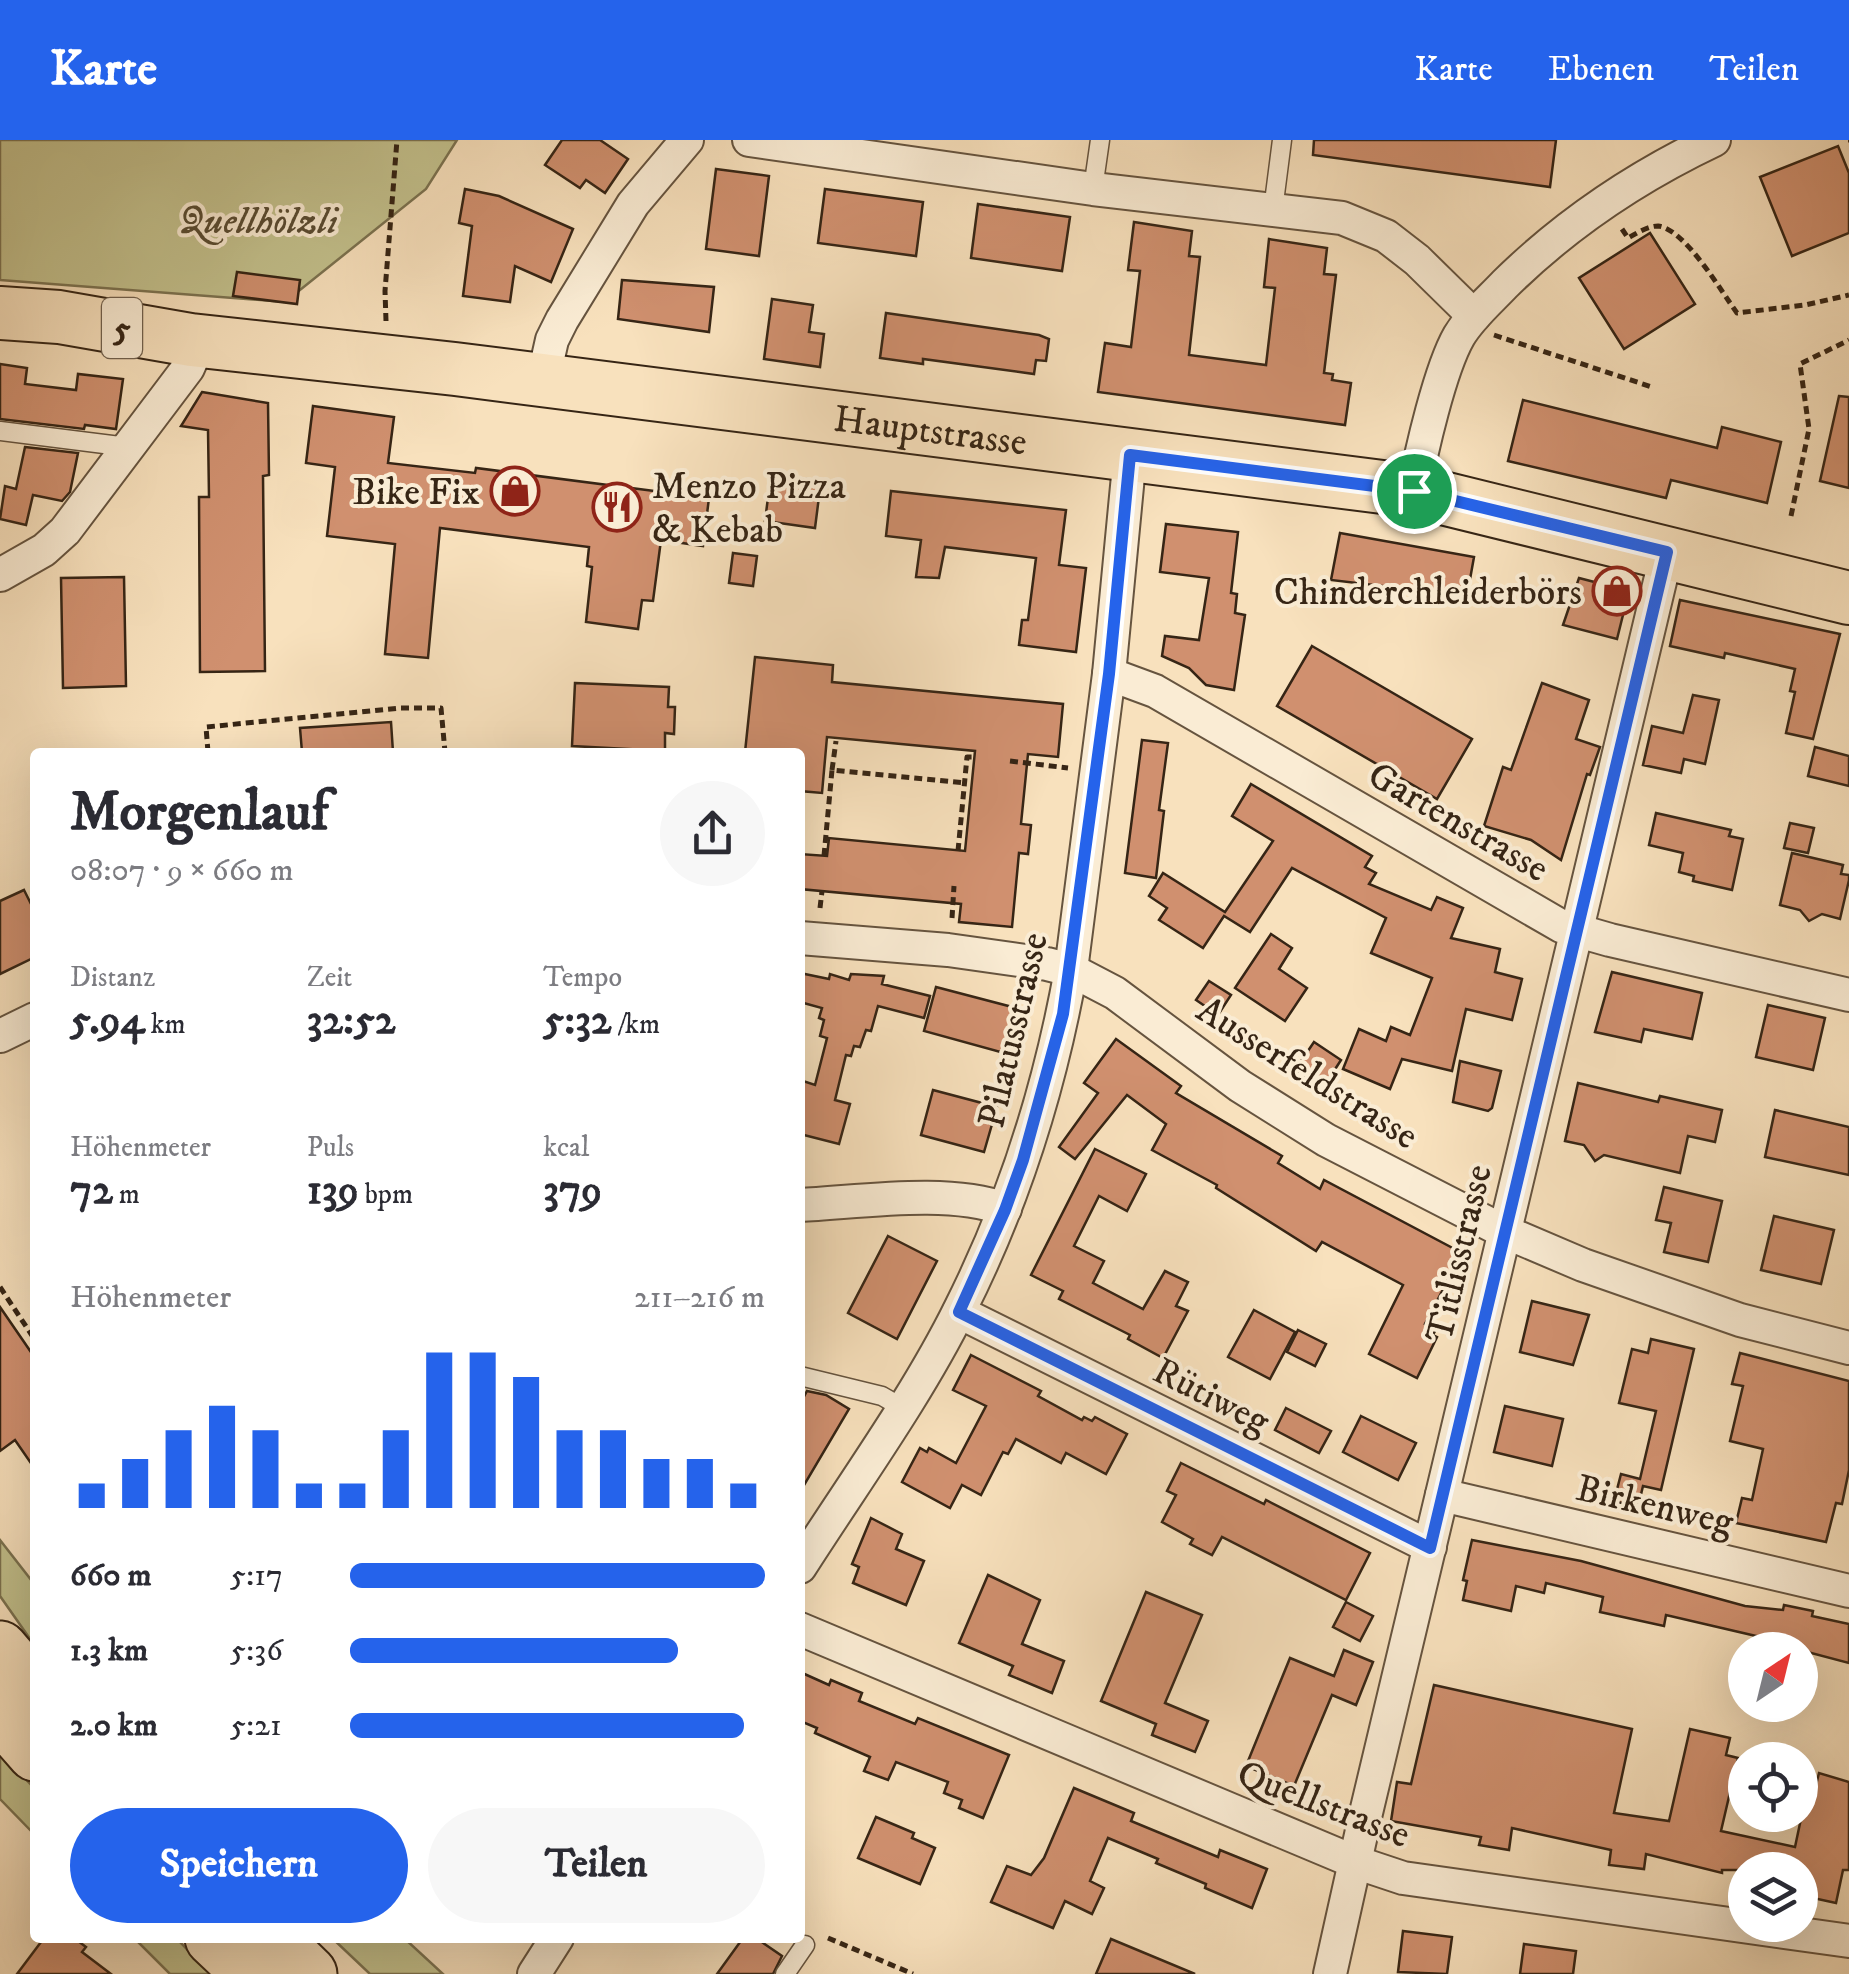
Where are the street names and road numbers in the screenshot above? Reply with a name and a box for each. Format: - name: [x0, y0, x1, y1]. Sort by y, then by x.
- road number: 5: [102, 298, 142, 358]
- street label: Hauptstrasse: [831, 395, 1029, 468]
- street label: Gartenstrasse: [1359, 752, 1557, 894]
- street label: Pilatusstrasse: [968, 928, 1060, 1133]
- street label: Ausserfeldstrasse: [1187, 987, 1427, 1161]
- street label: Titlisstrasse: [1416, 1160, 1504, 1347]
- street label: Rütiweg: [1145, 1347, 1278, 1447]
- street label: Birkenweg: [1571, 1465, 1738, 1547]
- street label: Quellstrasse: [1230, 1750, 1417, 1860]

